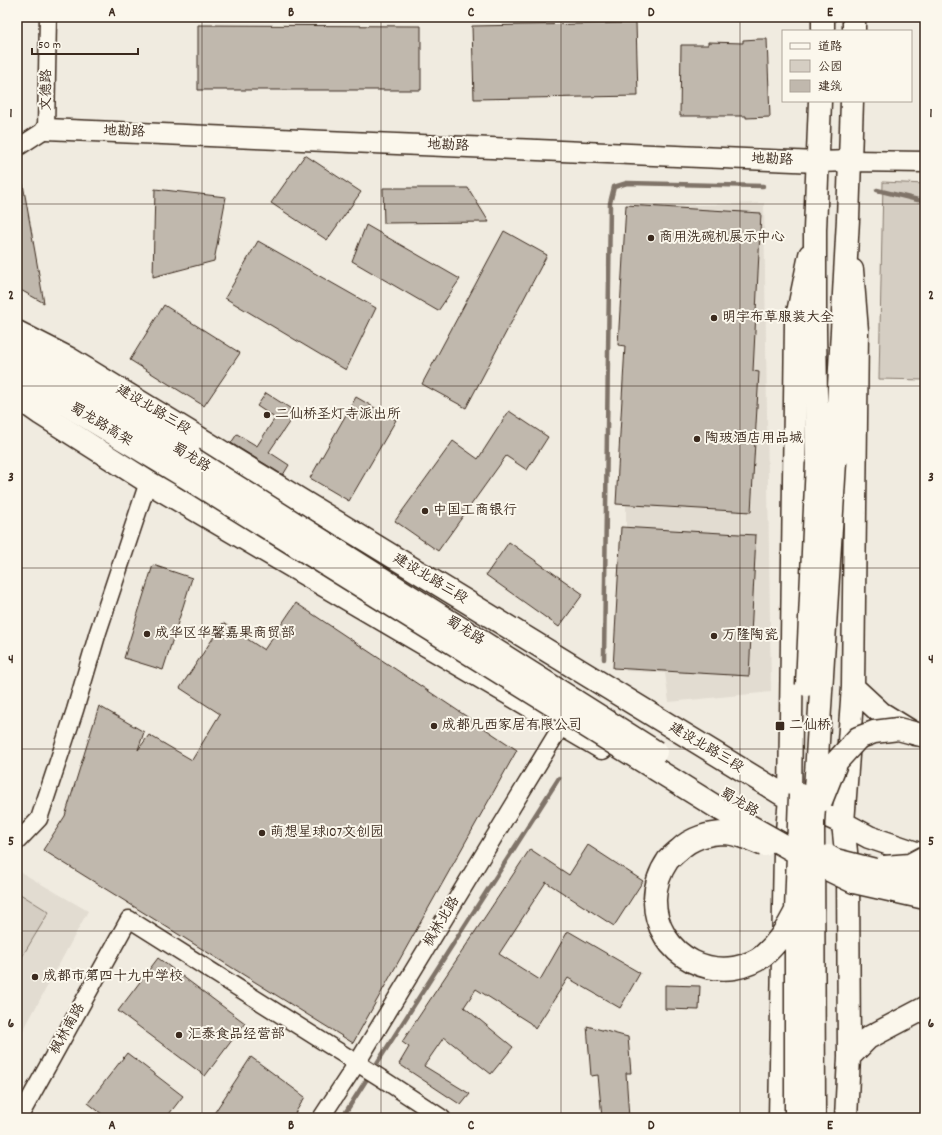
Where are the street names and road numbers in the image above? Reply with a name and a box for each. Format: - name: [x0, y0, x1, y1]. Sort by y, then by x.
- street label: 文德路: [37, 69, 57, 111]
- street label: 地勘路: [103, 121, 145, 143]
- street label: 地勘路: [427, 135, 469, 157]
- street label: 地勘路: [751, 149, 793, 171]
- street label: 建设北路三段: [112, 380, 194, 440]
- street label: 蜀龙路高架: [66, 398, 136, 452]
- street label: 蜀龙路: [168, 438, 214, 478]
- street label: 建设北路三段: [389, 549, 471, 609]
- street label: 蜀龙路: [442, 611, 488, 651]
- street label: 建设北路三段: [665, 718, 747, 778]
- street label: 蜀龙路: [716, 784, 762, 822]
- street label: 枫林北路: [419, 893, 465, 951]
- street label: 枫林南路: [46, 1000, 90, 1058]

